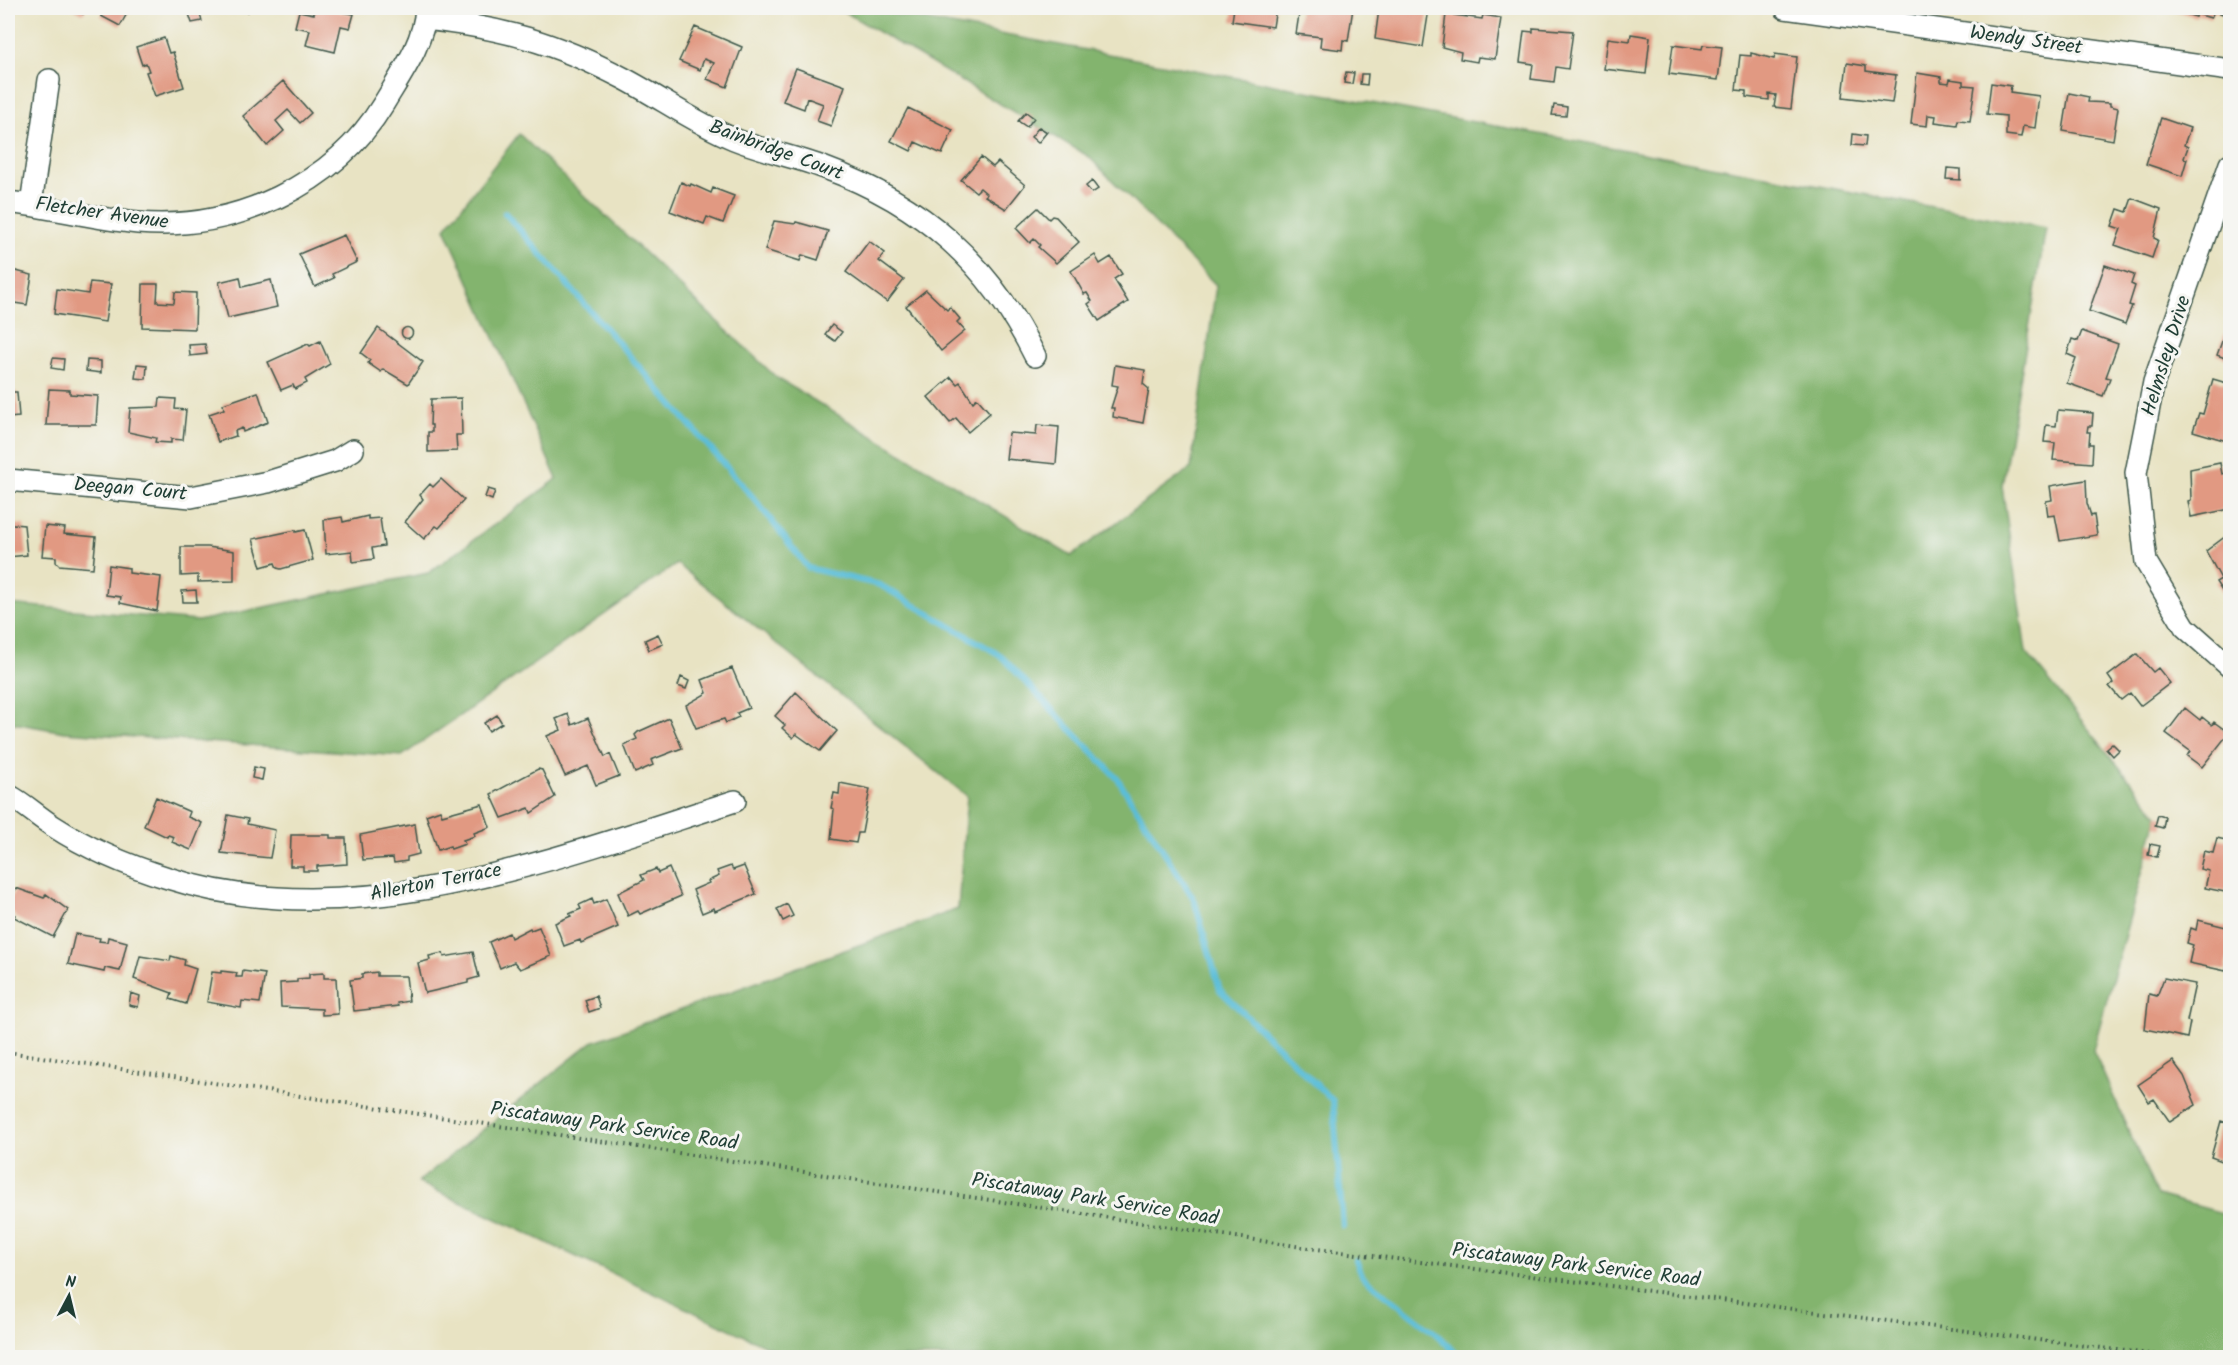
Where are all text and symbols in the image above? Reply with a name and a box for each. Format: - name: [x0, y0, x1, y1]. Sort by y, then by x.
- street label: Wendy Street: [1968, 17, 2085, 65]
- street label: Bainbridge Court: [704, 112, 848, 190]
- street label: Fletcher Avenue: [33, 189, 171, 239]
- street label: Helmsley Drive: [2133, 292, 2201, 420]
- street label: Deegan Court: [72, 469, 188, 511]
- street label: Allerton Terrace: [368, 855, 504, 911]
- street label: Piscataway Park Service Road: [488, 1094, 741, 1160]
- street label: Piscataway Park Service Road: [969, 1165, 1222, 1235]
- street label: Piscataway Park Service Road: [1450, 1235, 1703, 1297]
- north arrow: [39, 1266, 99, 1326]
- text: N: [64, 1270, 77, 1296]

